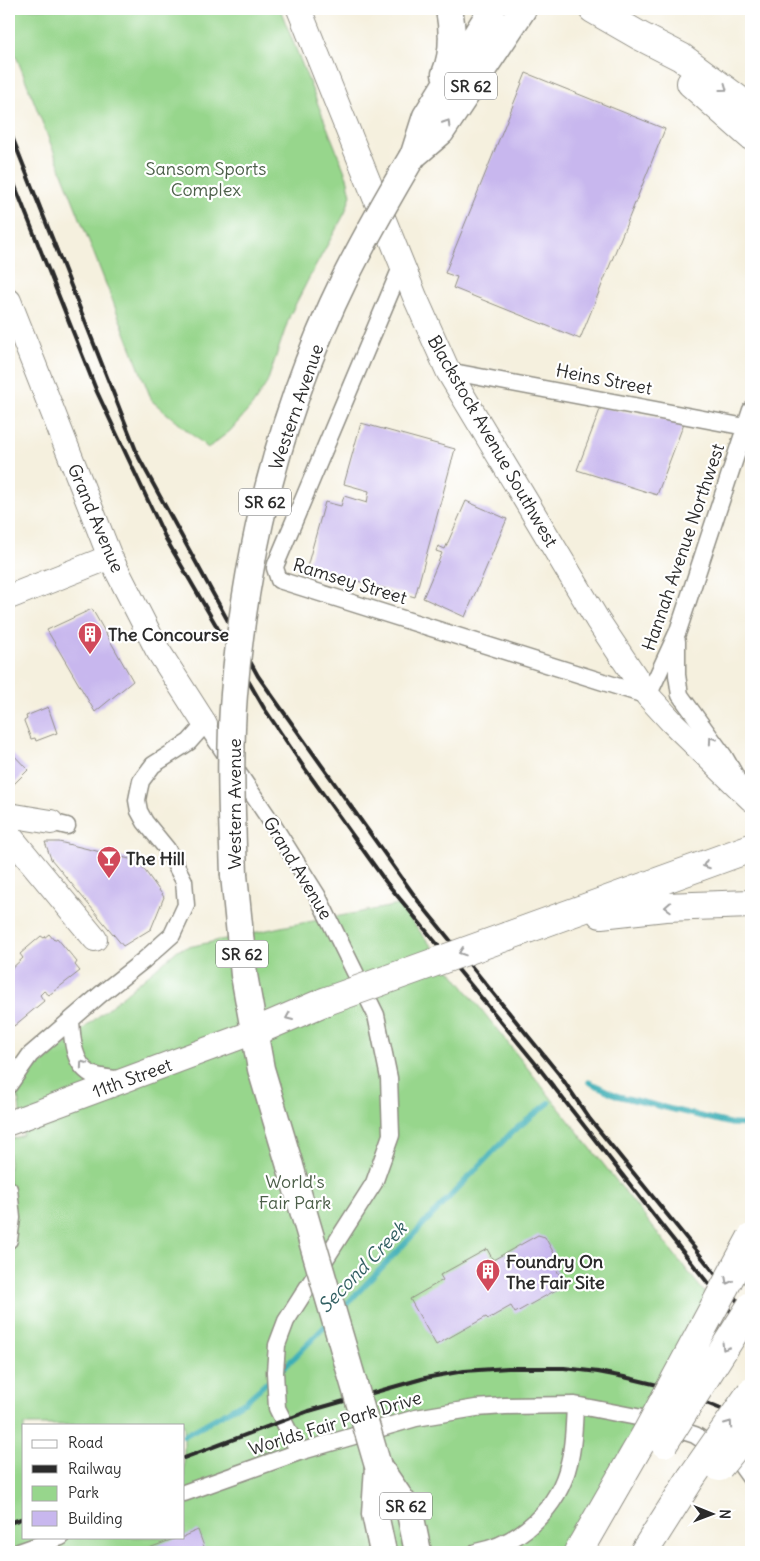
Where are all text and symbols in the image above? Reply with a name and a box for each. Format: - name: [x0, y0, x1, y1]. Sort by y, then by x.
- road number: SR 62: [445, 72, 497, 100]
- one-way arrow: [718, 82, 728, 91]
- one-way arrow: [440, 119, 450, 128]
- park label: Sansom Sports Complex: [145, 157, 267, 201]
- street label: Blackstock Avenue Southwest: [423, 331, 563, 551]
- street label: Western Avenue: [264, 341, 328, 473]
- street label: Heins Street: [554, 358, 654, 400]
- street label: Hannah Avenue Northwest: [637, 440, 729, 654]
- street label: Grand Avenue: [63, 460, 129, 576]
- road number: SR 62: [239, 488, 291, 516]
- street label: Ramsey Street: [290, 553, 410, 609]
- building icon: The Concourse: [77, 621, 103, 655]
- place label: The Concourse: [108, 623, 229, 646]
- one-way arrow: [709, 736, 718, 745]
- street label: Western Avenue: [223, 738, 246, 870]
- street label: Grand Avenue: [258, 812, 338, 924]
- bar icon: The Hill: [96, 845, 122, 879]
- place label: The Hill: [126, 847, 185, 870]
- one-way arrow: [702, 860, 710, 870]
- one-way arrow: [663, 902, 671, 913]
- road number: SR 62: [216, 941, 268, 968]
- one-way arrow: [458, 946, 467, 956]
- one-way arrow: [285, 1011, 294, 1022]
- street label: 11th Street: [89, 1053, 175, 1103]
- one-way arrow: [80, 1060, 89, 1070]
- park label: World's Fair Park: [259, 1170, 331, 1214]
- water label: Second Creek: [313, 1215, 412, 1318]
- place label: Foundry On The Fair Site: [506, 1250, 605, 1294]
- building icon: Foundry On The Fair Site: [475, 1258, 501, 1292]
- one-way arrow: [724, 1276, 734, 1285]
- one-way arrow: [722, 1342, 731, 1351]
- street label: Worlds Fair Park Drive: [246, 1386, 424, 1460]
- one-way arrow: [723, 1420, 732, 1430]
- legend: [22, 1424, 185, 1538]
- text: Road: [68, 1433, 103, 1452]
- text: Railway: [68, 1459, 122, 1478]
- text: Park: [68, 1483, 99, 1502]
- north arrow: [688, 1488, 738, 1538]
- road number: SR 62: [380, 1492, 432, 1520]
- text: Building: [68, 1509, 123, 1528]
- text: N: [716, 1509, 734, 1519]

